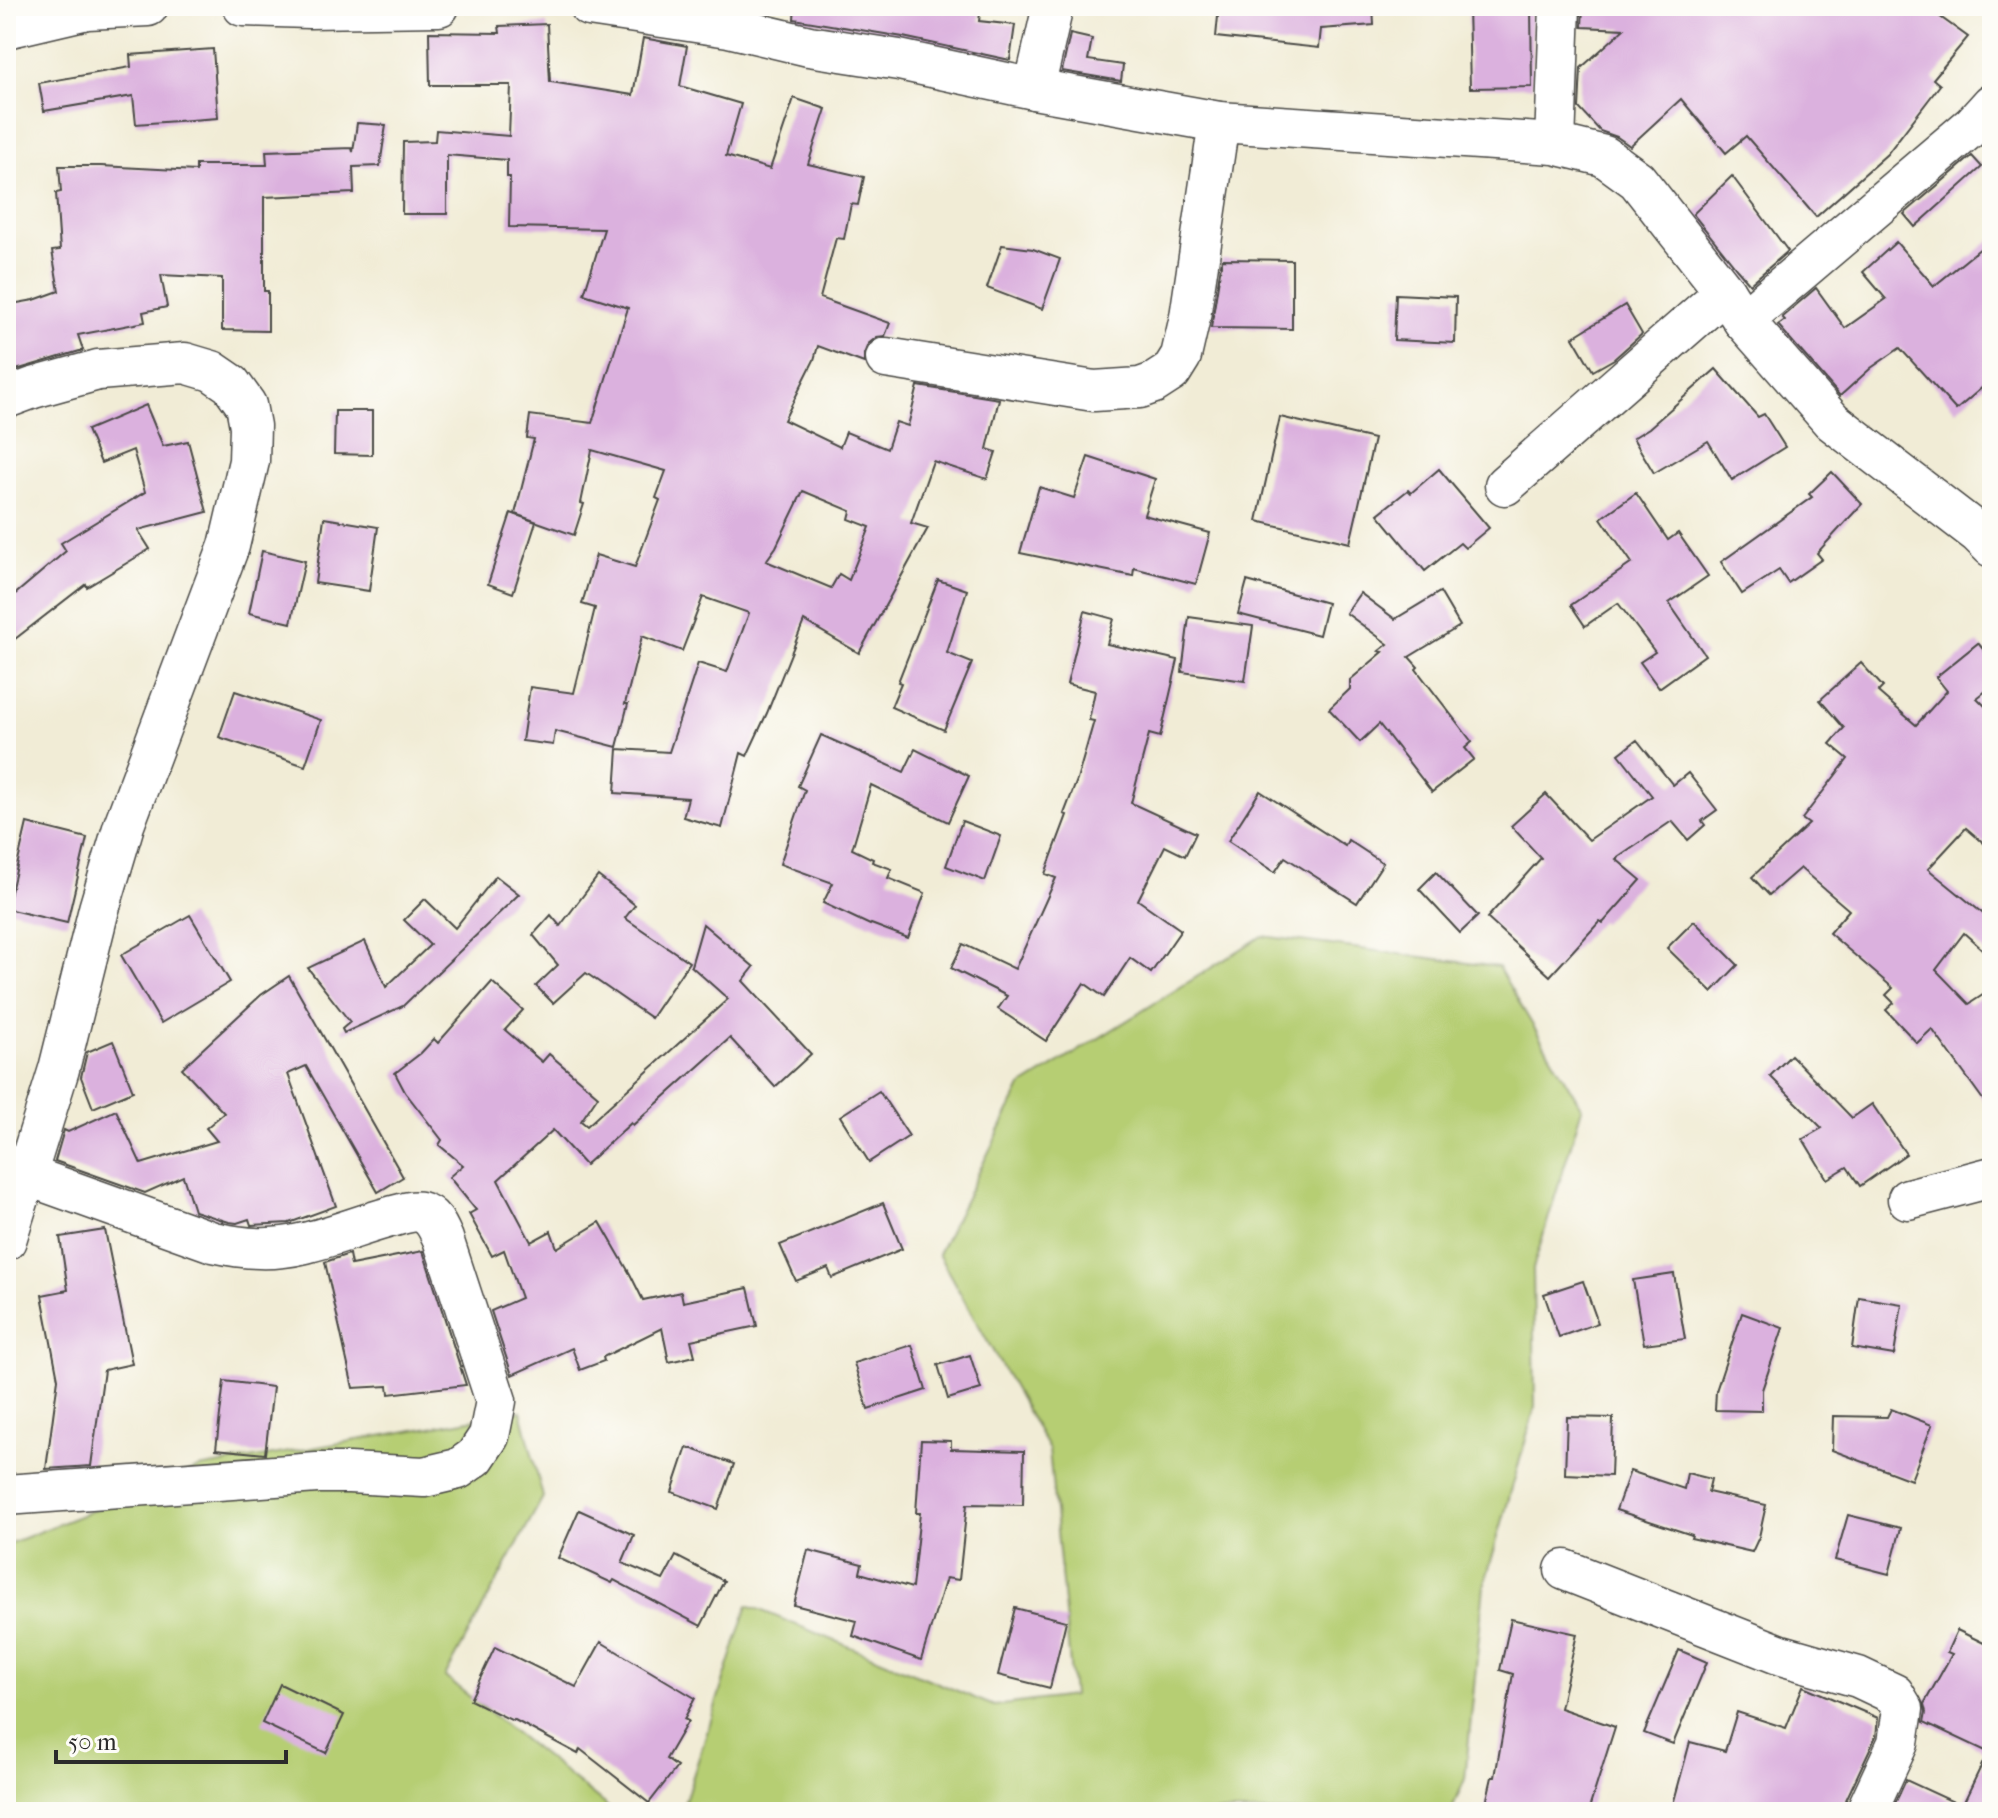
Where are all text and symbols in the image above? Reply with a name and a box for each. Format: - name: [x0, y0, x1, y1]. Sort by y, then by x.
- scale bar: [56, 1714, 286, 1764]
- text: 50 m: [68, 1728, 117, 1756]

